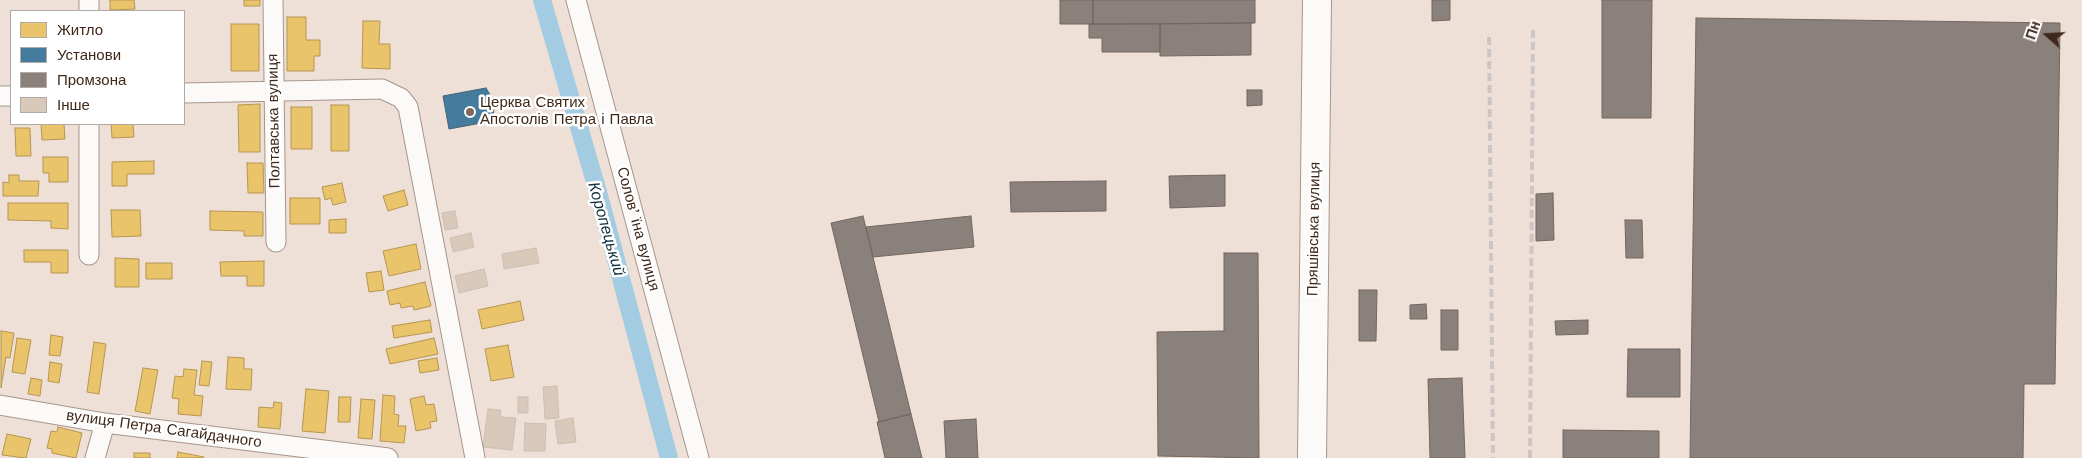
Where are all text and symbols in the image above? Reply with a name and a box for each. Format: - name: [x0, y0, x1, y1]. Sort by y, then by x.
- legend: [10, 10, 185, 125]
- north arrow: [2022, 10, 2072, 60]
- text: Пн: [2022, 19, 2043, 41]
- text: Житло: [57, 21, 103, 39]
- text: Установи: [57, 46, 121, 64]
- street label: Полтавська вулиця: [264, 53, 284, 189]
- text: Промзона: [57, 71, 126, 89]
- place label: Церква Святих Апостолів Петра і Павла: [480, 94, 653, 129]
- text: Інше: [57, 96, 90, 114]
- marker: Церква Святих Апостолів Петра і Павла: [464, 106, 476, 118]
- street label: Пряшівська вулиця: [1304, 162, 1324, 296]
- street label: Соловʼїна вулиця: [613, 165, 663, 293]
- water label: Коропецький: [583, 180, 629, 278]
- street label: вулиця Петра Сагайдачного: [65, 406, 263, 452]

